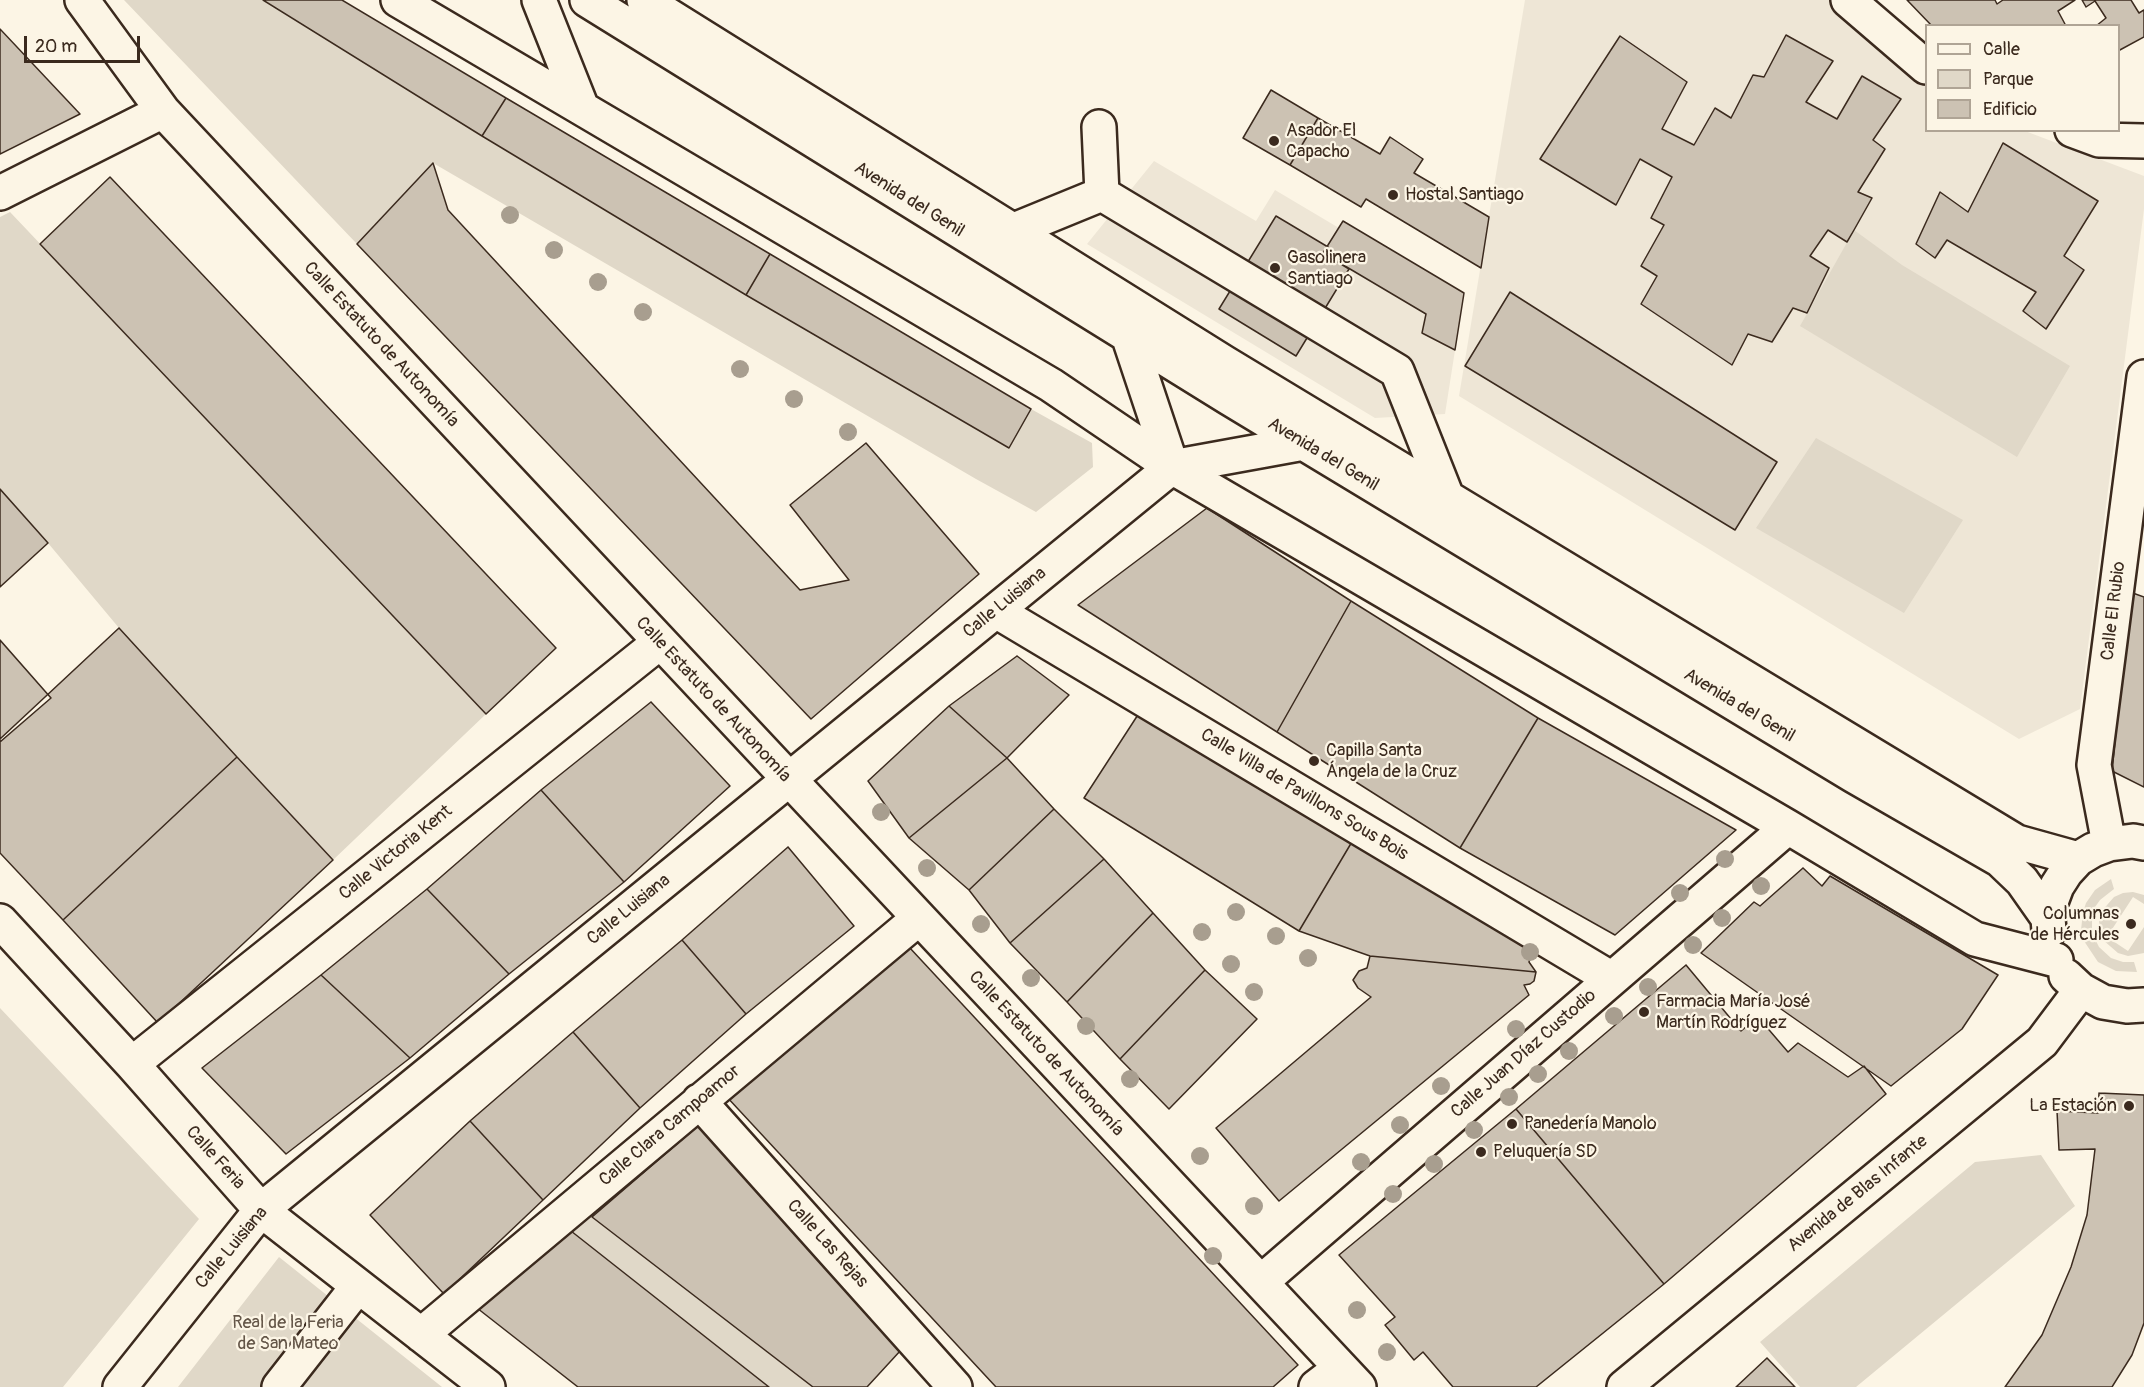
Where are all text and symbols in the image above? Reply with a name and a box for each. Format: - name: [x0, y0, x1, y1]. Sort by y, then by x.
- scale bar: [27, 24, 142, 62]
- legend: [1925, 24, 2120, 132]
- text: 20 m: [35, 35, 77, 58]
- text: Calle: [1983, 38, 2020, 61]
- text: Parque: [1983, 68, 2033, 91]
- text: Edificio: [1983, 98, 2037, 121]
- place label: Asador El Capacho: [1286, 120, 1356, 162]
- marker: Asador El Capacho: [1267, 134, 1281, 148]
- street label: Avenida del Genil: [850, 157, 968, 243]
- place label: Hostal Santiago: [1405, 184, 1524, 206]
- marker: Hostal Santiago: [1386, 188, 1400, 202]
- place label: Gasolinera Santiago: [1287, 247, 1366, 290]
- street label: Calle Estatuto de Autonomía: [299, 258, 463, 432]
- marker: Gasolinera Santiago: [1268, 261, 1282, 275]
- street label: Avenida del Genil: [1263, 413, 1383, 497]
- street label: Calle El Rubio: [2097, 560, 2131, 662]
- street label: Calle Luisiana: [959, 563, 1051, 643]
- street label: Calle Estatuto de Autonomía: [631, 613, 795, 787]
- street label: Avenida del Genil: [1679, 664, 1799, 748]
- street label: Calle Villa de Pavillons Sous Bois: [1196, 724, 1412, 866]
- place label: Capilla Santa Ángela de la Cruz: [1326, 740, 1457, 783]
- marker: Capilla Santa Ángela de la Cruz: [1307, 754, 1321, 768]
- street label: Calle Victoria Kent: [335, 801, 457, 905]
- street label: Calle Luisiana: [583, 870, 675, 950]
- place label: Columnas de Hércules: [2030, 903, 2119, 946]
- marker: Columnas de Hércules: [2124, 917, 2138, 931]
- street label: Calle Estatuto de Autonomía: [964, 967, 1128, 1141]
- street label: Calle Juan Díaz Custodio: [1447, 985, 1601, 1123]
- place label: Farmacia María José Martín Rodríguez: [1656, 991, 1811, 1034]
- marker: Farmacia María José Martín Rodríguez: [1637, 1005, 1651, 1019]
- street label: Calle Clara Campoamor: [595, 1061, 745, 1191]
- place label: La Estación: [2029, 1095, 2117, 1117]
- marker: La Estación: [2122, 1099, 2136, 1113]
- place label: Panedería Manolo: [1524, 1113, 1657, 1135]
- marker: Panedería Manolo: [1505, 1117, 1519, 1131]
- street label: Calle Feria: [181, 1122, 249, 1194]
- street label: Avenida de Blas Infante: [1784, 1131, 1932, 1257]
- place label: Peluquería SD: [1493, 1141, 1597, 1163]
- marker: Peluquería SD: [1474, 1145, 1488, 1159]
- street label: Calle Las Rejas: [782, 1195, 872, 1293]
- street label: Calle Luisiana: [191, 1202, 273, 1294]
- park label: Real de la Feria de San Mateo: [232, 1312, 344, 1354]

